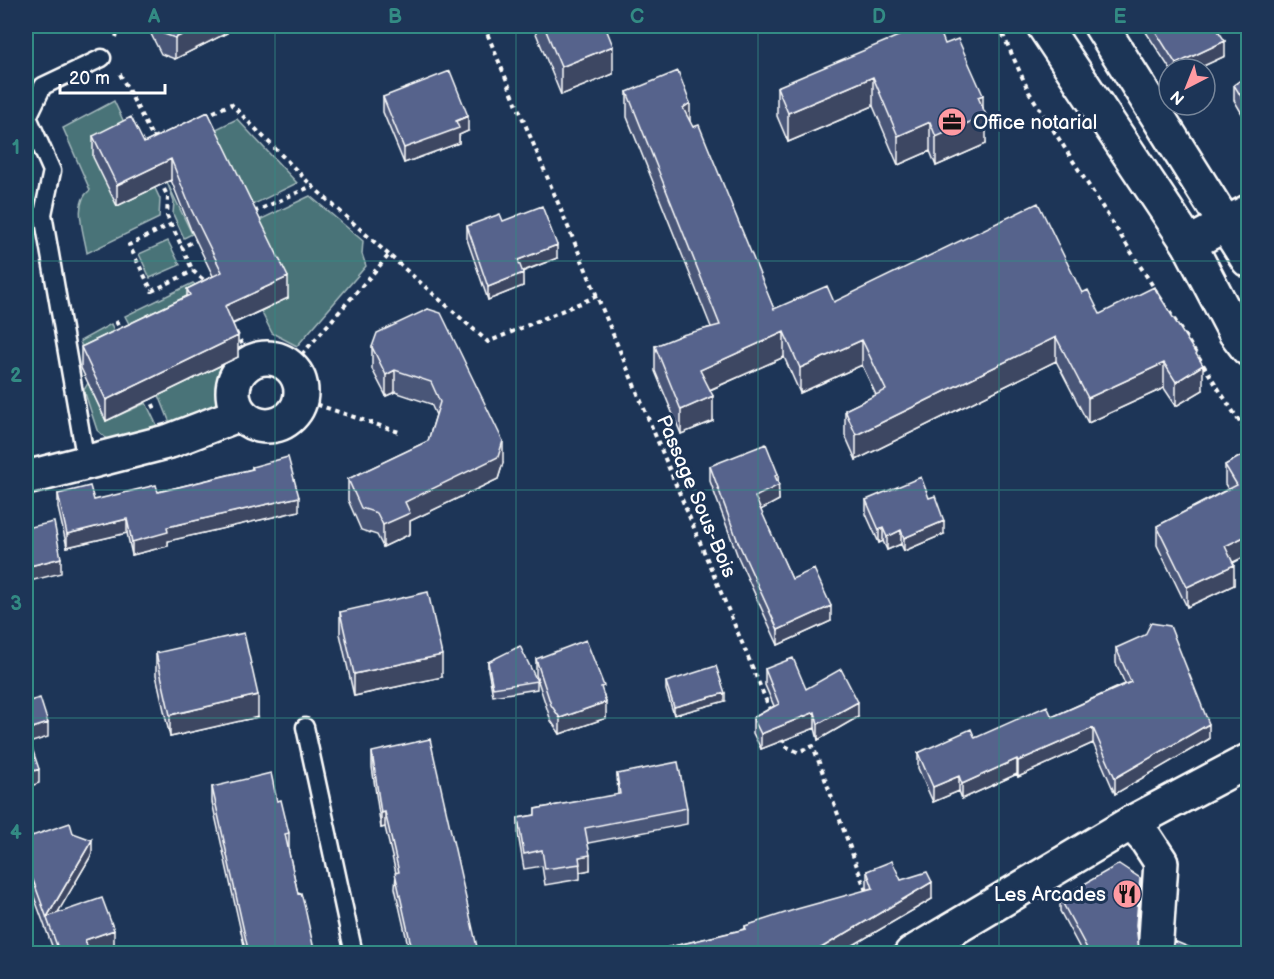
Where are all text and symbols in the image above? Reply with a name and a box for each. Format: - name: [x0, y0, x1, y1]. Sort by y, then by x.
- text: A: [147, 5, 161, 29]
- text: B: [388, 5, 402, 29]
- text: C: [630, 5, 644, 29]
- text: D: [872, 5, 886, 29]
- text: E: [1114, 5, 1127, 29]
- scale bar: [60, 57, 165, 95]
- north arrow: [1157, 57, 1217, 117]
- text: 20 m: [69, 68, 110, 89]
- text: N: [1167, 86, 1189, 108]
- office icon: Office notarial: [936, 106, 968, 138]
- place label: Office notarial: [973, 111, 1097, 135]
- text: 1: [12, 136, 20, 160]
- text: 2: [10, 364, 22, 388]
- street label: Passage Sous-Bois: [651, 412, 741, 581]
- text: 3: [10, 592, 22, 616]
- text: 4: [10, 821, 22, 845]
- restaurant icon: Les Arcades: [1111, 878, 1143, 910]
- place label: Les Arcades: [994, 883, 1106, 907]

